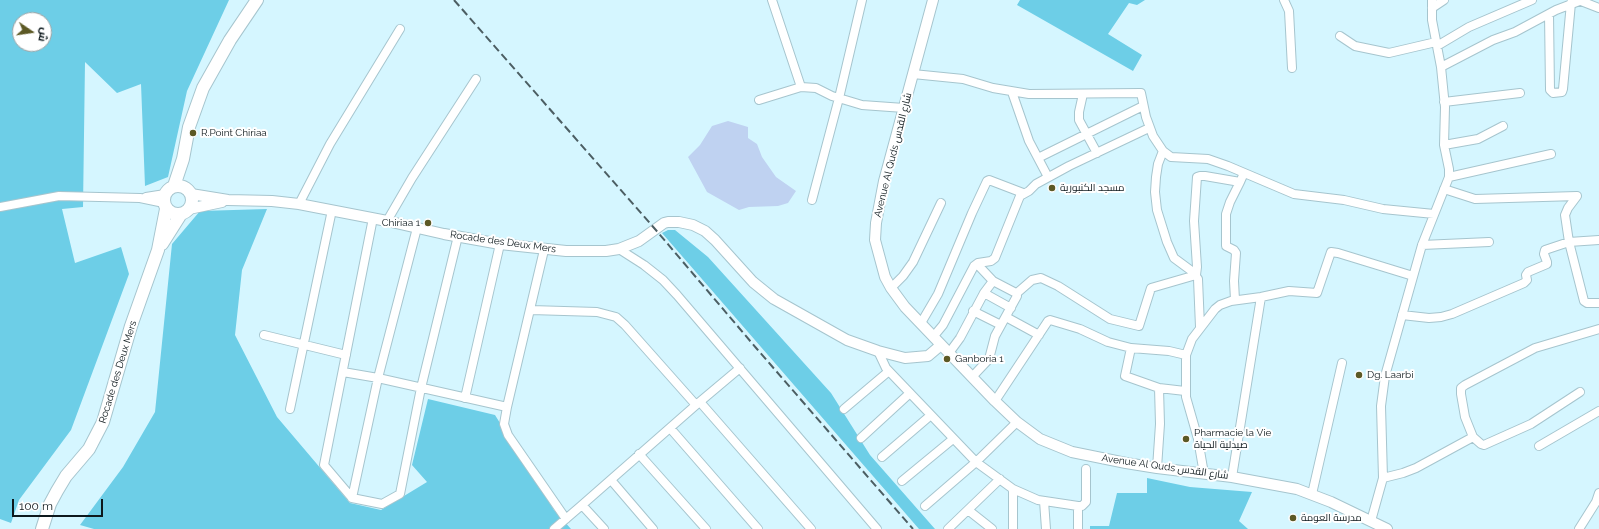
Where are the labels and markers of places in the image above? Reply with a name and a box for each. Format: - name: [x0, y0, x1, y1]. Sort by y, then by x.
- place label: R.Point Chiriaa: [201, 127, 267, 139]
- marker: R.Point Chiriaa: [188, 128, 198, 138]
- place label: مسجد الكنبورية: [1060, 182, 1125, 194]
- marker: مسجد الكنبورية: [1047, 183, 1057, 193]
- place label: Chiriaa 1: [382, 217, 420, 229]
- marker: Chiriaa 1: [423, 218, 433, 228]
- place label: Ganboria 1: [955, 353, 1004, 365]
- marker: Ganboria 1: [942, 354, 952, 364]
- place label: Dg. Laarbi: [1367, 369, 1413, 381]
- marker: Dg. Laarbi: [1354, 370, 1364, 380]
- place label: Pharmacie la Vie صيدلية الحياة: [1194, 427, 1271, 450]
- marker: Pharmacie la Vie صيدلية الحياة: [1181, 434, 1191, 444]
- place label: مدرسة العومة: [1301, 512, 1362, 524]
- marker: مدرسة العومة: [1288, 513, 1298, 523]

